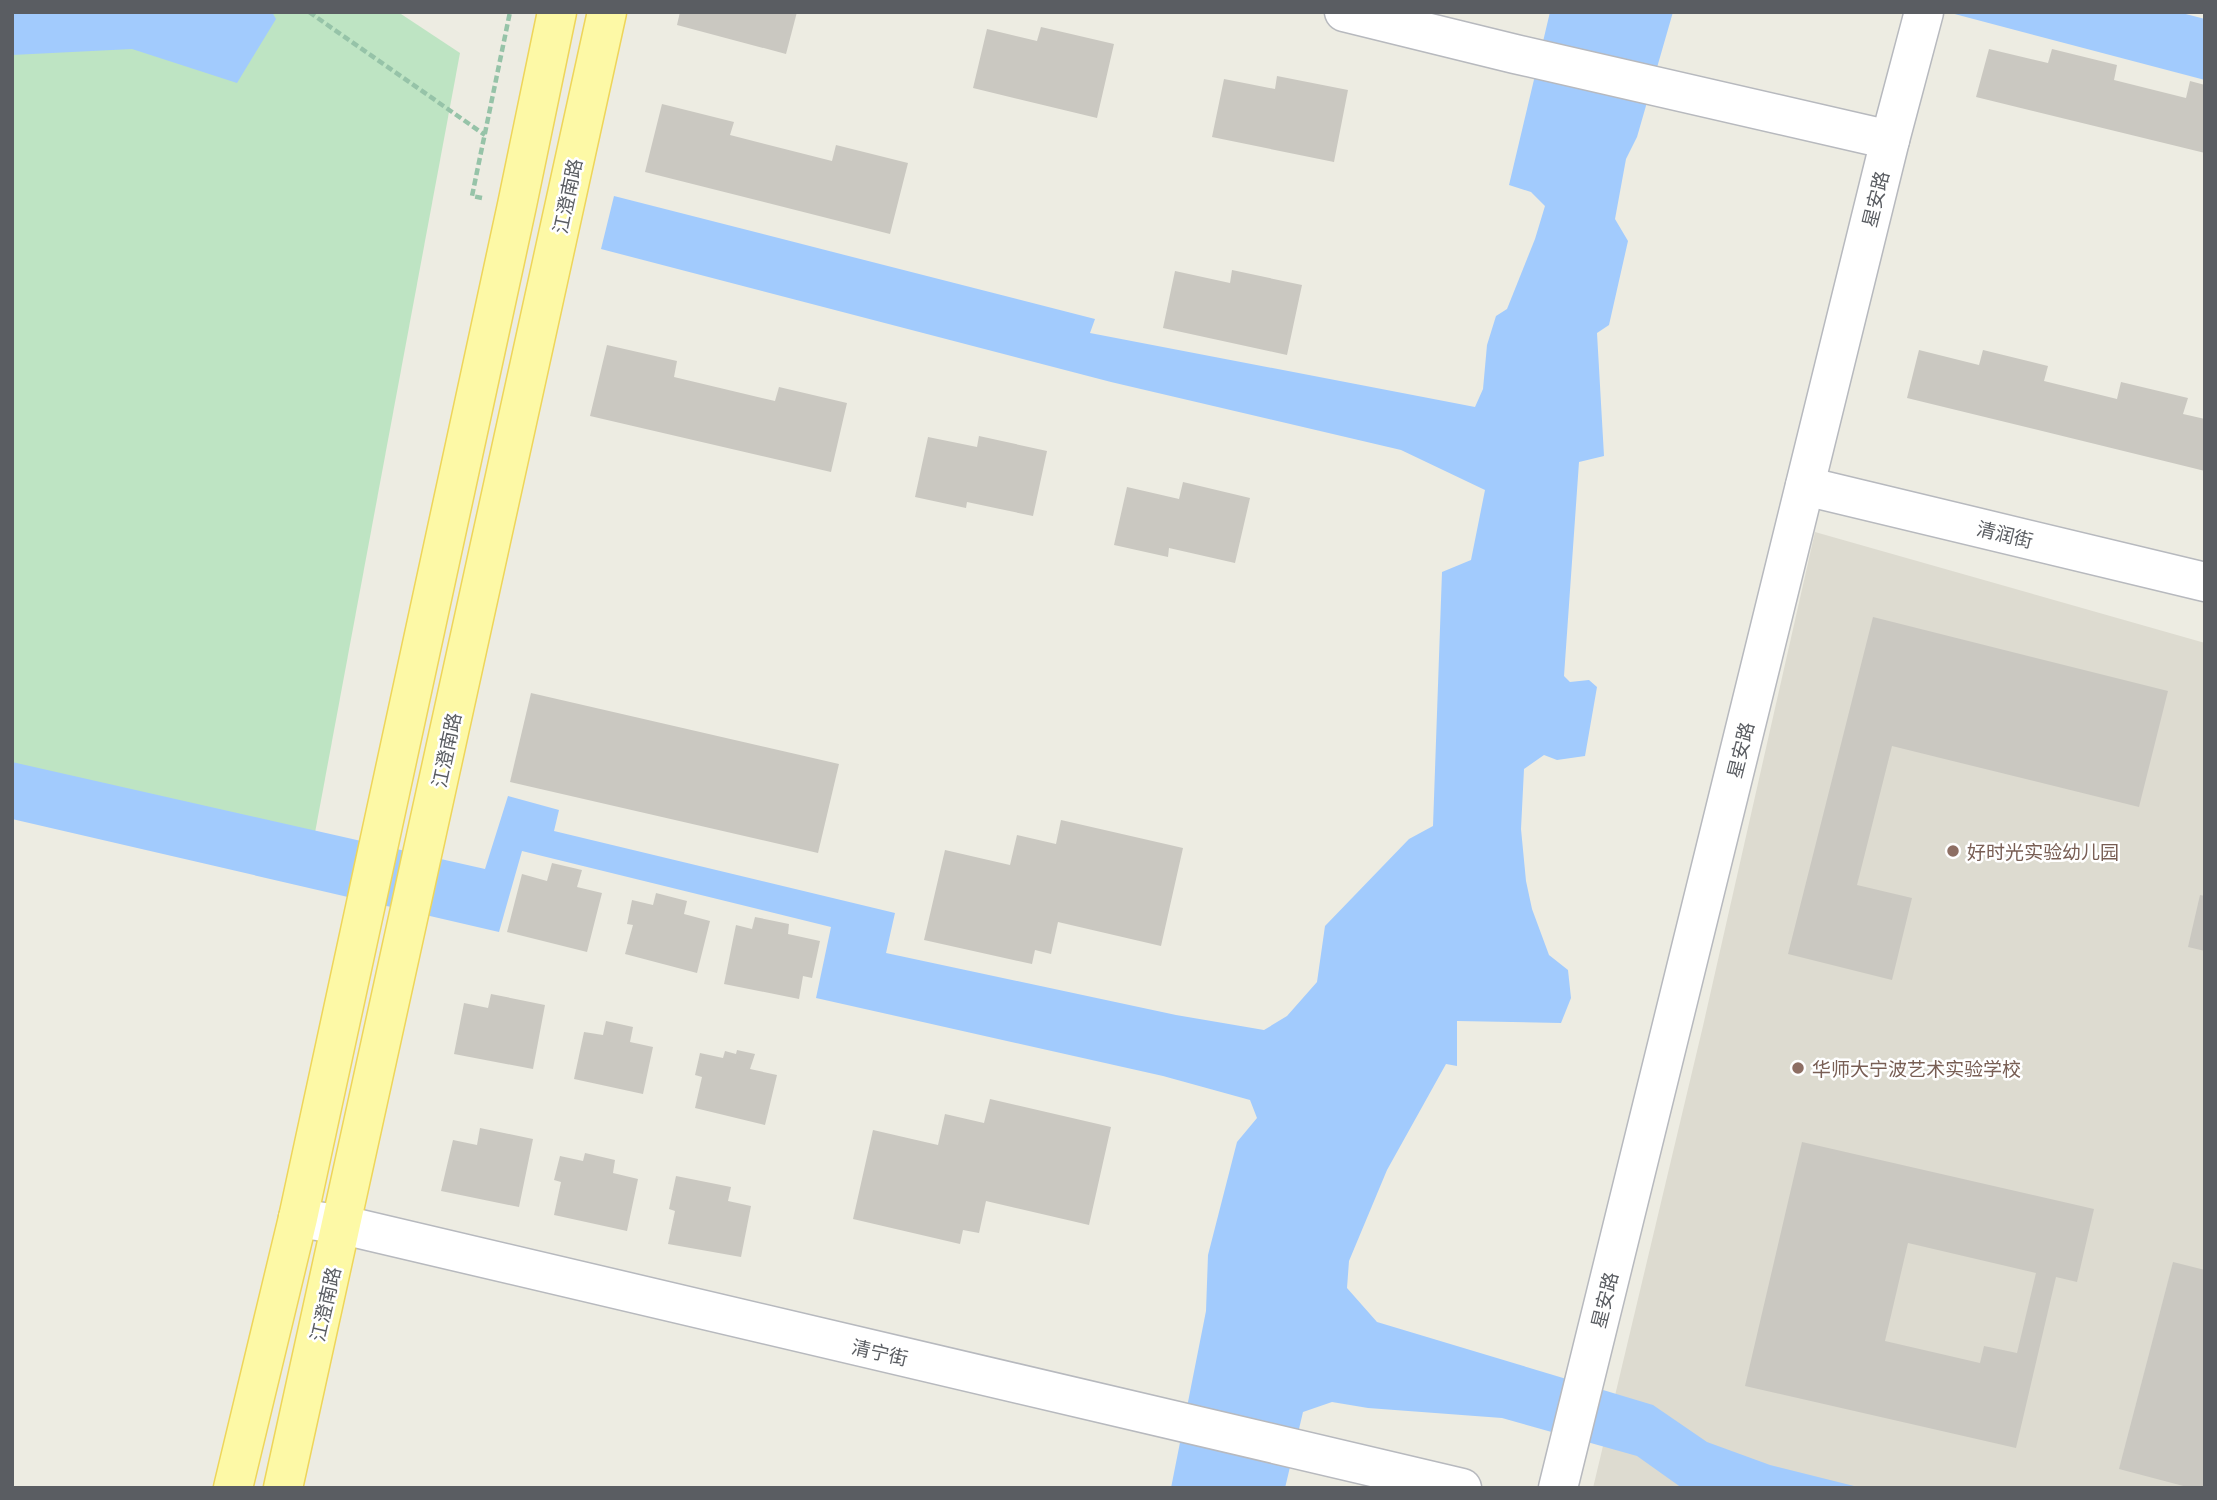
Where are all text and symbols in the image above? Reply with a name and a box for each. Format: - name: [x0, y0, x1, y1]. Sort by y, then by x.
- street label: 江澄南路: [548, 156, 586, 236]
- street label: 星安路: [1857, 169, 1893, 229]
- street label: 清润街: [1975, 516, 2035, 552]
- street label: 江澄南路: [427, 710, 465, 790]
- street label: 星安路: [1722, 720, 1758, 780]
- place label: 好时光实验幼儿园: [1967, 840, 2119, 863]
- marker: 好时光实验幼儿园: [1945, 843, 1961, 859]
- place label: 华师大宁波艺术实验学校: [1812, 1057, 2021, 1080]
- marker: 华师大宁波艺术实验学校: [1790, 1060, 1806, 1076]
- street label: 江澄南路: [305, 1264, 345, 1344]
- street label: 星安路: [1586, 1270, 1622, 1330]
- street label: 清宁街: [850, 1334, 910, 1370]

